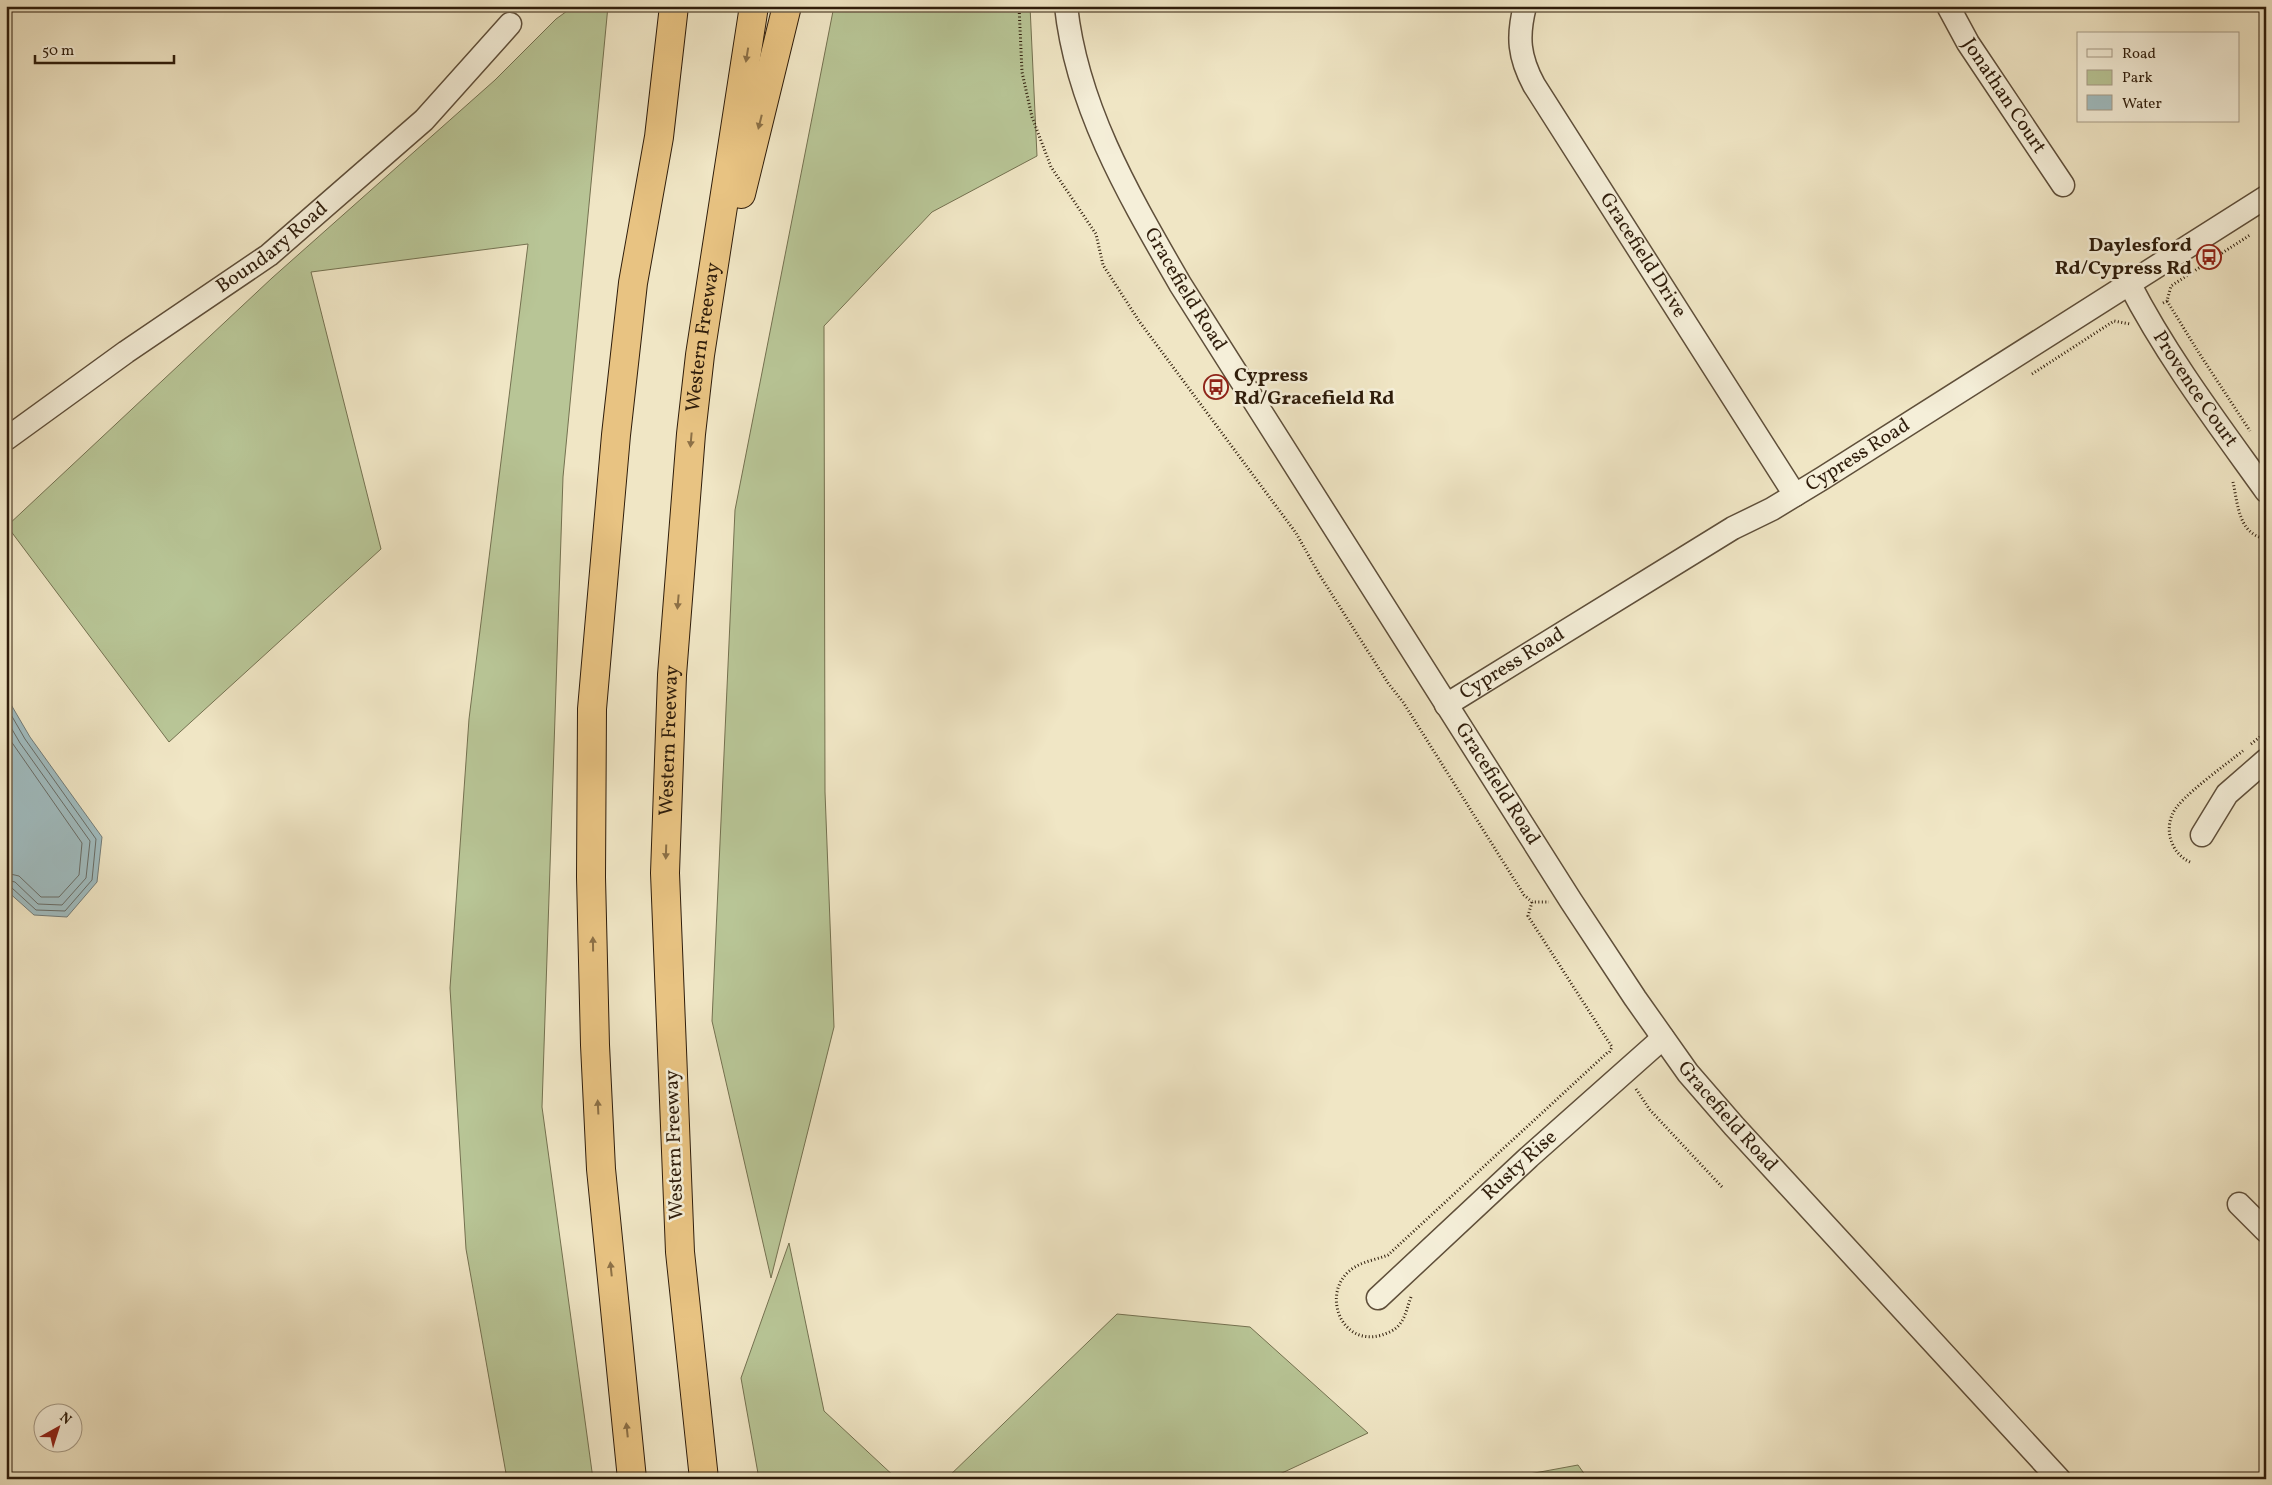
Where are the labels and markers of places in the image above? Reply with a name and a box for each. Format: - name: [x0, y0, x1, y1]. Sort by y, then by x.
- place label: Daylesford Rd/Cypress Rd: [2055, 232, 2192, 283]
- bus stop icon: Daylesford Rd/Cypress Rd: [2196, 244, 2222, 270]
- place label: Cypress Rd/Gracefield Rd: [1234, 362, 1394, 413]
- bus stop icon: Cypress Rd/Gracefield Rd: [1203, 374, 1229, 400]

